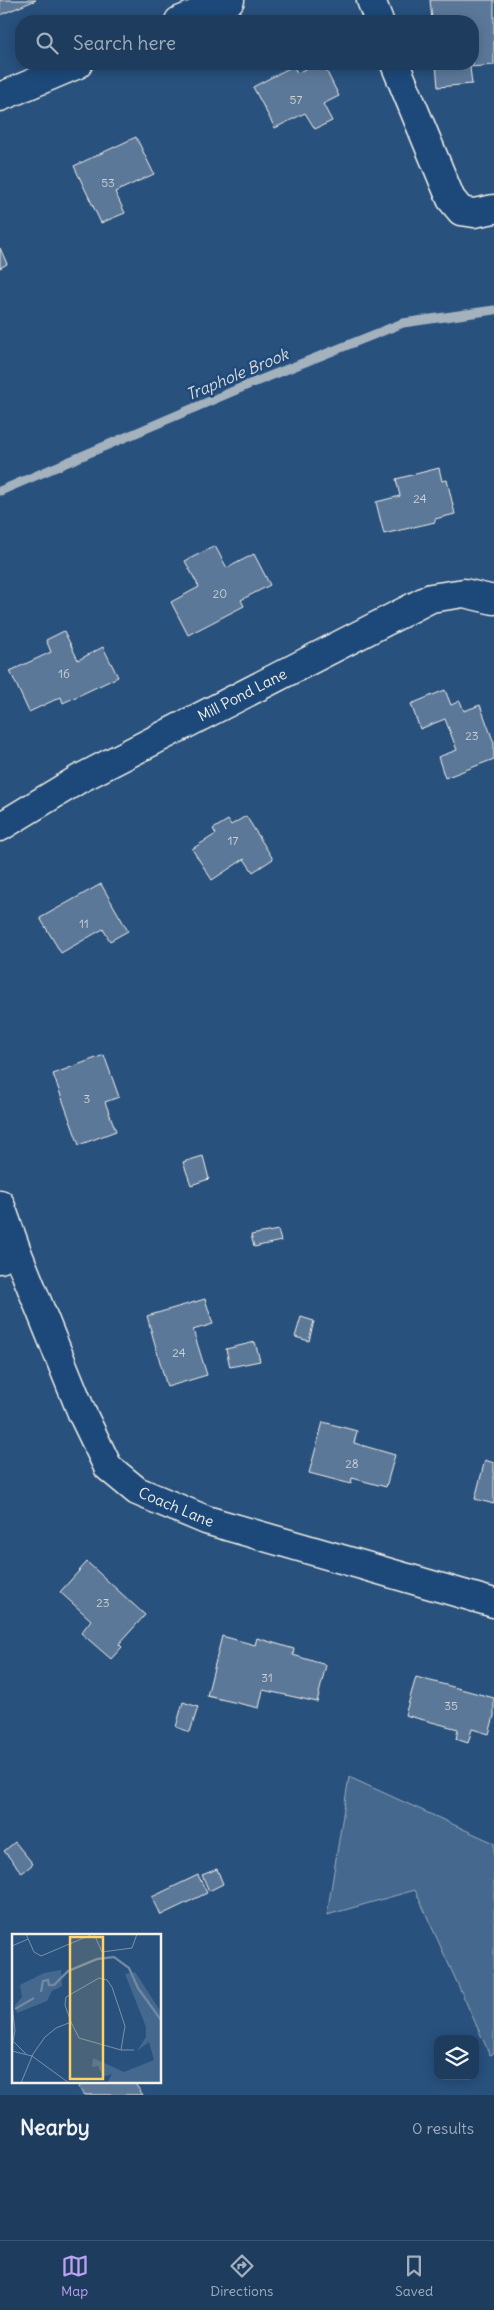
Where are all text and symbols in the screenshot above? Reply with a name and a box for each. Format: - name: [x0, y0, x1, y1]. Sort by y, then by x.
- search box: [15, 15, 479, 70]
- icon: search: [33, 29, 61, 57]
- text: Search here: [73, 31, 176, 55]
- house number: 57: [290, 92, 303, 107]
- house number: 53: [101, 175, 115, 190]
- water label: Traphole Brook: [183, 343, 293, 405]
- house number: 24: [413, 491, 427, 506]
- house number: 20: [213, 586, 227, 601]
- street label: Mill Pond Lane: [194, 664, 290, 725]
- house number: 16: [58, 666, 70, 681]
- house number: 23: [465, 728, 479, 743]
- house number: 17: [228, 833, 238, 848]
- house number: 11: [79, 916, 89, 931]
- house number: 3: [84, 1091, 91, 1106]
- house number: 24: [172, 1345, 186, 1360]
- house number: 28: [345, 1456, 359, 1471]
- street label: Coach Lane: [136, 1483, 216, 1531]
- house number: 23: [96, 1595, 110, 1610]
- house number: 31: [261, 1670, 273, 1685]
- house number: 35: [444, 1698, 458, 1713]
- inset map: [12, 1934, 161, 2082]
- map controls: [434, 2035, 479, 2080]
- button: layers: [434, 2035, 479, 2080]
- text: Nearby: [20, 2114, 90, 2141]
- text: 0 results: [412, 2118, 474, 2138]
- tab: Map: [61, 2252, 89, 2300]
- tab: Directions: [210, 2252, 273, 2300]
- tab: Saved: [395, 2252, 433, 2300]

